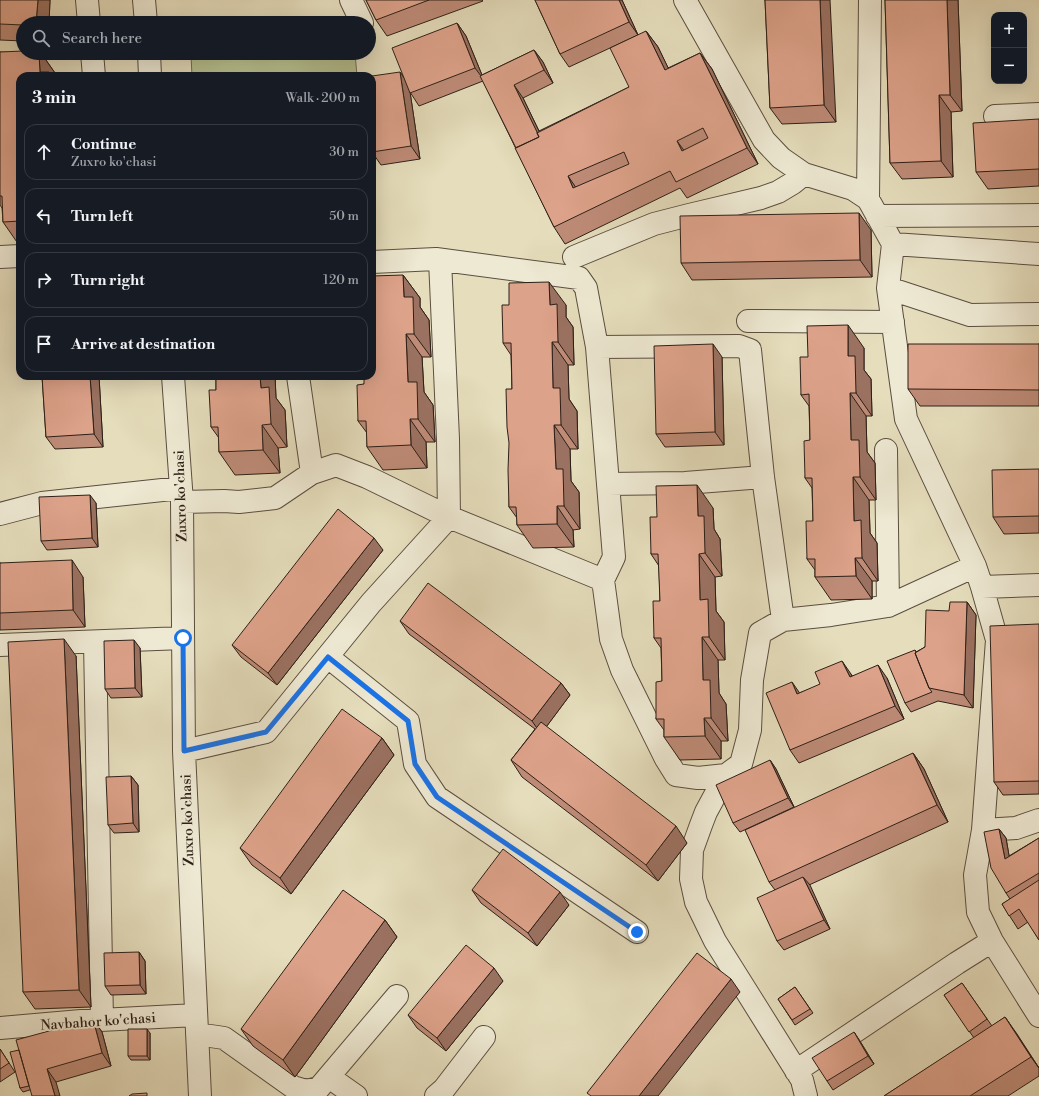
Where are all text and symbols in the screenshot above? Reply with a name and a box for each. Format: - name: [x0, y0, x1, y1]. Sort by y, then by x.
- map controls: [991, 12, 1027, 84]
- button: +: [991, 12, 1027, 48]
- search box: [16, 16, 376, 60]
- icon: search: [30, 27, 52, 49]
- text: Search here: [62, 29, 142, 48]
- button: −: [991, 48, 1027, 84]
- text: 3 min: [32, 87, 76, 109]
- text: Walk · 200 m: [286, 90, 360, 106]
- text: Continue: [71, 135, 136, 154]
- icon: ahead: [33, 141, 55, 163]
- text: 30 m: [329, 144, 359, 160]
- text: Zuxro ko'chasi: [71, 154, 157, 170]
- icon: left: [33, 205, 55, 227]
- text: Turn left: [71, 207, 133, 226]
- text: 50 m: [329, 208, 359, 224]
- icon: right: [33, 269, 55, 291]
- text: Turn right: [71, 271, 145, 290]
- text: 120 m: [323, 272, 359, 288]
- icon: arrive: [33, 333, 55, 355]
- text: Arrive at destination: [71, 335, 215, 354]
- street label: Zuxro ko'chasi: [170, 449, 192, 542]
- route start: [174, 629, 192, 647]
- street label: Zuxro ko'chasi: [177, 773, 199, 866]
- route end: [628, 923, 646, 941]
- street label: Navbahor ko'chasi: [40, 1009, 157, 1035]

